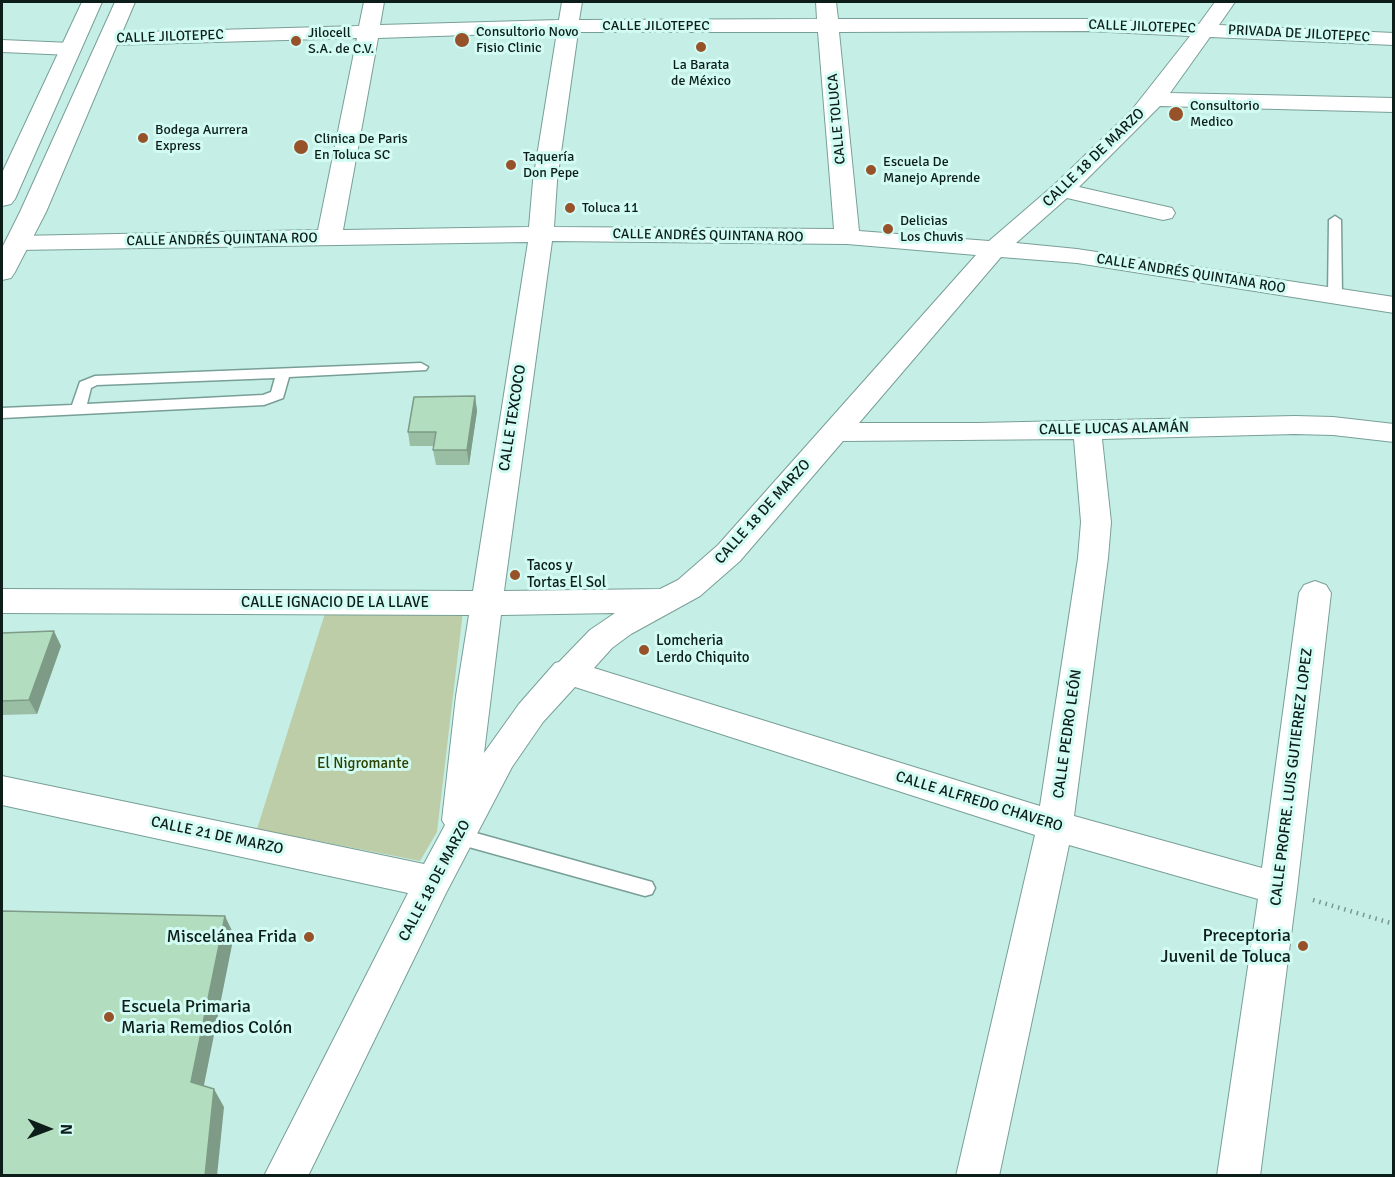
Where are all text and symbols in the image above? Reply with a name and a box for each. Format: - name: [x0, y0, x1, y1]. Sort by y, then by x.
- street label: CALLE JILOTEPEC: [1088, 17, 1196, 37]
- street label: CALLE JILOTEPEC: [602, 18, 710, 34]
- street label: PRIVADA DE JILOTEPEC: [1228, 22, 1370, 46]
- place label: Consultorio Novo Fisio Clinic: [476, 24, 579, 56]
- place label: Jilocell S.A. de C.V.: [308, 25, 374, 57]
- street label: CALLE JILOTEPEC: [116, 27, 224, 47]
- marker: Consultorio Novo Fisio Clinic: [453, 31, 471, 49]
- marker: Jilocell S.A. de C.V.: [289, 34, 303, 48]
- marker: La Barata de México: [694, 40, 708, 54]
- place label: La Barata de México: [671, 57, 731, 90]
- street label: CALLE TOLUCA: [825, 73, 849, 165]
- place label: Consultorio Medico: [1190, 98, 1259, 130]
- street label: CALLE 18 DE MARZO: [1039, 105, 1149, 211]
- marker: Consultorio Medico: [1167, 105, 1185, 123]
- place label: Bodega Aurrera Express: [155, 122, 248, 154]
- marker: Bodega Aurrera Express: [136, 131, 150, 145]
- place label: Clinica De Paris En Toluca SC: [314, 131, 408, 164]
- marker: Clinica De Paris En Toluca SC: [292, 138, 310, 156]
- place label: Taquería Don Pepe: [523, 149, 579, 182]
- place label: Escuela De Manejo Aprende: [883, 154, 980, 186]
- marker: Taquería Don Pepe: [504, 158, 518, 172]
- marker: Escuela De Manejo Aprende: [864, 163, 878, 177]
- place label: Toluca 11: [582, 200, 638, 216]
- marker: Toluca 11: [563, 201, 577, 215]
- place label: Delicias Los Chuvis: [900, 213, 963, 246]
- marker: Delicias Los Chuvis: [881, 222, 895, 236]
- street label: CALLE ANDRÉS QUINTANA ROO: [612, 226, 804, 246]
- street label: CALLE ANDRÉS QUINTANA ROO: [126, 230, 318, 250]
- street label: CALLE ANDRÉS QUINTANA ROO: [1095, 251, 1287, 297]
- street label: CALLE TEXCOCO: [496, 364, 530, 472]
- street label: CALLE LUCAS ALAMÁN: [1039, 419, 1189, 439]
- street label: CALLE 18 DE MARZO: [711, 456, 815, 568]
- place label: Tacos y Tortas El Sol: [527, 557, 606, 592]
- marker: Tacos y Tortas El Sol: [508, 568, 522, 582]
- street label: CALLE IGNACIO DE LA LLAVE: [241, 594, 429, 612]
- place label: Lomcheria Lerdo Chiquito: [656, 632, 750, 667]
- marker: Lomcheria Lerdo Chiquito: [637, 643, 651, 657]
- street label: CALLE PROFRE. LUIS GUTIERREZ LOPEZ: [1267, 647, 1317, 907]
- street label: CALLE PEDRO LEÓN: [1050, 668, 1086, 800]
- park label: El Nigromante: [317, 755, 409, 773]
- street label: CALLE ALFREDO CHAVERO: [893, 768, 1065, 836]
- street label: CALLE 21 DE MARZO: [149, 813, 285, 859]
- street label: CALLE 18 DE MARZO: [395, 817, 475, 945]
- place label: Preceptoria Juvenil de Toluca: [1160, 925, 1291, 968]
- place label: Miscelánea Frida: [167, 926, 297, 948]
- marker: Miscelánea Frida: [302, 930, 316, 944]
- marker: Preceptoria Juvenil de Toluca: [1296, 939, 1310, 953]
- place label: Escuela Primaria Maria Remedios Colón: [121, 996, 292, 1038]
- marker: Escuela Primaria Maria Remedios Colón: [102, 1010, 116, 1024]
- north arrow: [18, 1099, 78, 1159]
- text: N: [56, 1124, 76, 1135]

